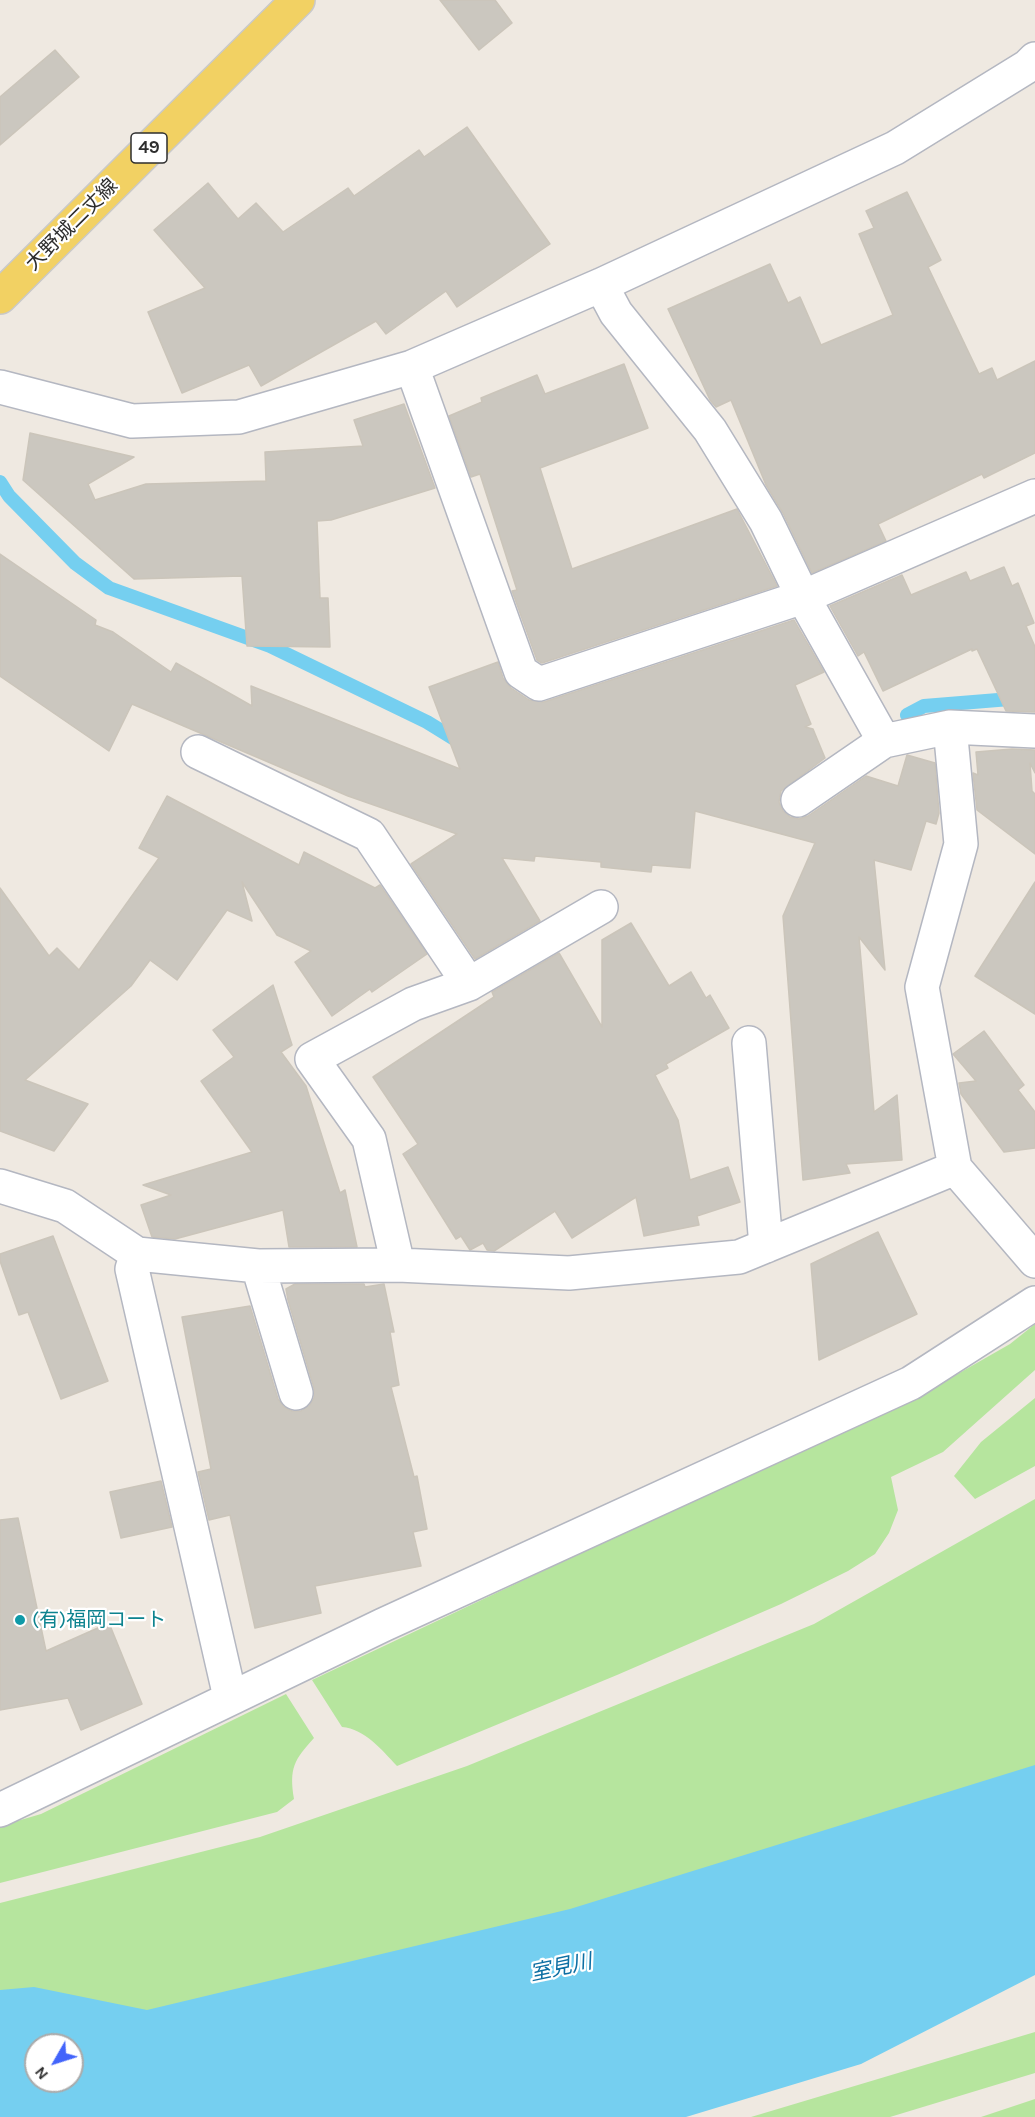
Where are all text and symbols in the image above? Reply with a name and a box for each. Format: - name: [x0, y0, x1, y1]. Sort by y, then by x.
- road number: 49: [131, 133, 167, 163]
- street label: 大野城二丈線: [21, 174, 123, 276]
- place label: (有)福岡コート: [32, 1608, 166, 1632]
- marker: (有)福岡コート: [13, 1613, 27, 1627]
- water label: 室見川: [528, 1949, 594, 1987]
- north arrow: [24, 2033, 84, 2093]
- text: N: [30, 2063, 52, 2084]

